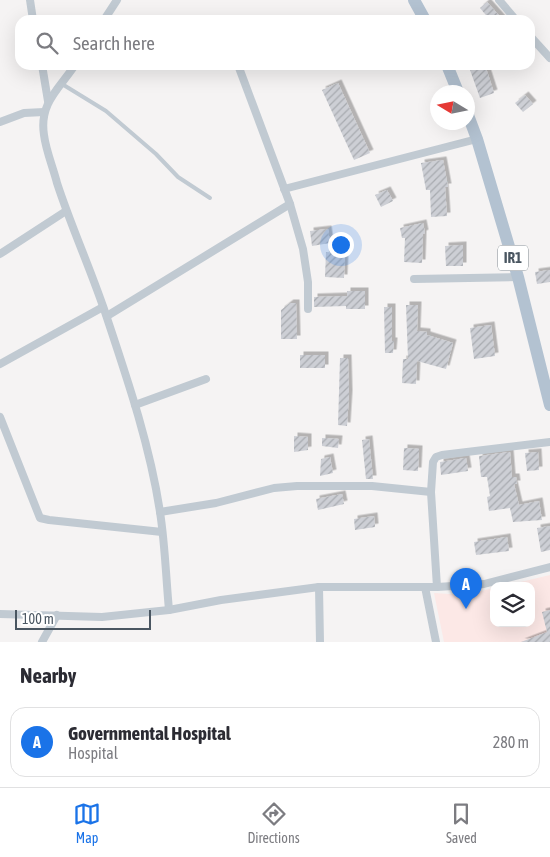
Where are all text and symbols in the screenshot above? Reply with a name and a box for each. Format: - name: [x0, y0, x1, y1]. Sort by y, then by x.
- search box: [15, 15, 535, 70]
- icon: search: [33, 29, 61, 57]
- text: Search here: [73, 32, 155, 54]
- north arrow: [430, 85, 475, 130]
- your location: [328, 232, 354, 258]
- road number: IR1: [498, 246, 528, 270]
- pin: A: [450, 568, 482, 609]
- map controls: [490, 582, 535, 627]
- button: layers: [490, 582, 535, 627]
- scale bar: [15, 607, 151, 630]
- text: 100 m: [22, 611, 54, 627]
- text: Nearby: [20, 663, 76, 687]
- text: Governmental Hospital: [68, 722, 231, 744]
- text: A: [33, 733, 41, 751]
- text: 280 m: [493, 733, 529, 751]
- text: Hospital: [68, 744, 118, 762]
- tab: Map: [73, 800, 101, 846]
- tab: Directions: [247, 800, 300, 846]
- tab: Saved: [446, 800, 477, 846]

